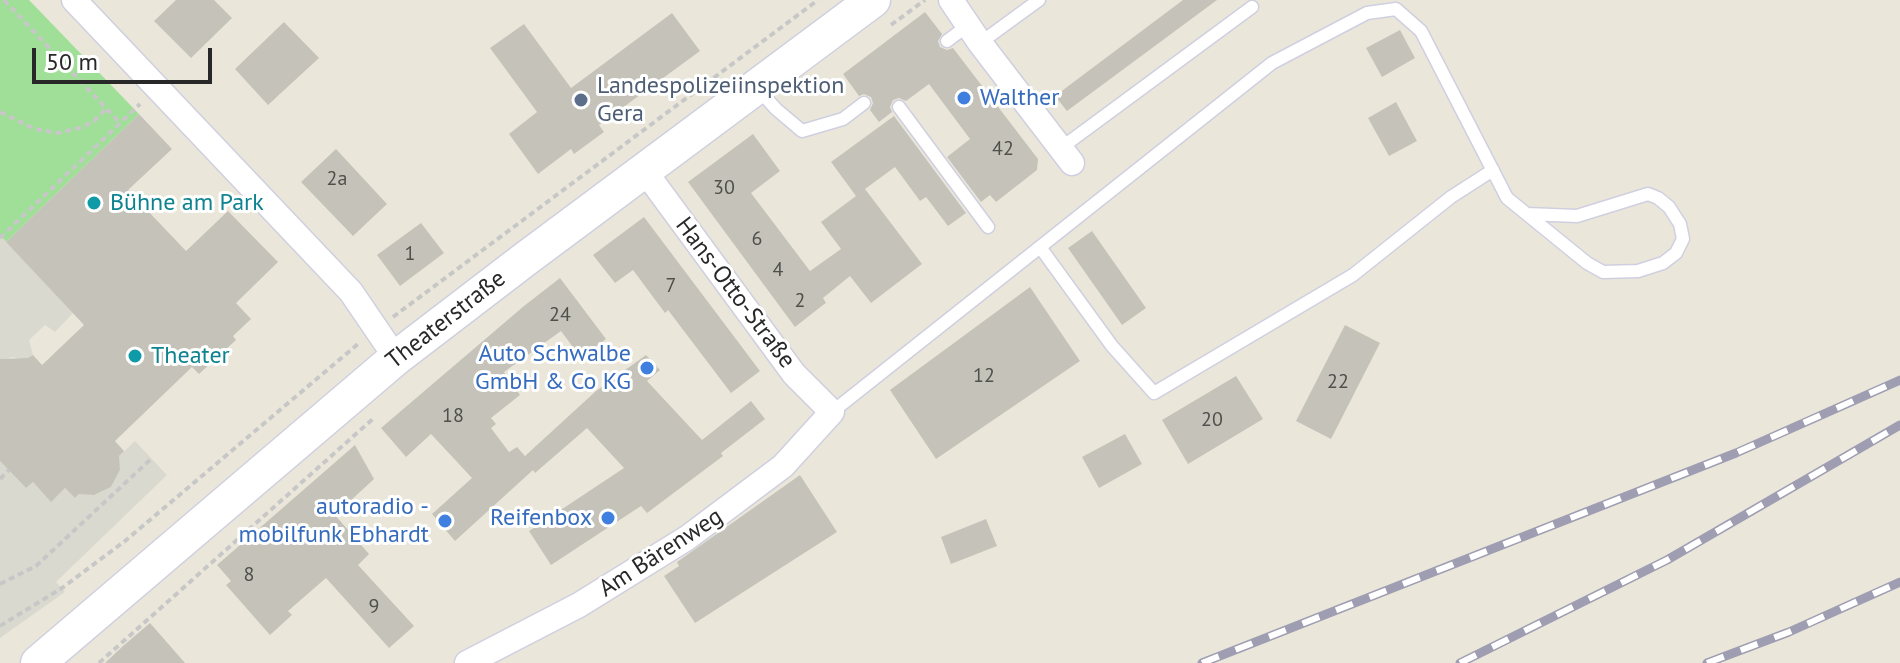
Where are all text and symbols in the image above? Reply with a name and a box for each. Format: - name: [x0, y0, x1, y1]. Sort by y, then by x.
- scale bar: [36, 32, 216, 82]
- text: 50 m: [46, 46, 98, 77]
- place label: Landespolizeiinspektion Gera: [597, 72, 844, 128]
- place label: Walther: [980, 84, 1059, 112]
- marker: Walther: [955, 89, 973, 107]
- marker: Landespolizeiinspektion Gera: [572, 91, 590, 109]
- house number: 42: [992, 137, 1014, 161]
- house number: 2a: [327, 167, 347, 191]
- house number: 30: [713, 176, 735, 200]
- place label: Bühne am Park: [110, 189, 264, 217]
- marker: Bühne am Park: [85, 194, 103, 212]
- street label: Hans-Otto-Straße: [669, 212, 801, 374]
- house number: 6: [752, 227, 762, 251]
- house number: 1: [405, 242, 415, 266]
- house number: 4: [773, 258, 783, 282]
- street label: Theaterstraße: [381, 264, 511, 376]
- house number: 7: [666, 274, 676, 298]
- house number: 2: [795, 289, 805, 313]
- house number: 24: [549, 303, 571, 327]
- place label: Auto Schwalbe GmbH & Co KG: [475, 340, 631, 396]
- place label: Theater: [151, 342, 230, 370]
- marker: Theater: [126, 347, 144, 365]
- marker: Auto Schwalbe GmbH & Co KG: [638, 359, 656, 377]
- house number: 12: [973, 364, 995, 388]
- house number: 22: [1327, 370, 1349, 394]
- house number: 18: [442, 404, 464, 428]
- house number: 20: [1201, 408, 1223, 432]
- place label: autoradio - mobilfunk Ebhardt: [239, 493, 429, 549]
- street label: Am Bärenweg: [594, 502, 728, 604]
- place label: Reifenbox: [490, 504, 592, 532]
- marker: Reifenbox: [599, 509, 617, 527]
- marker: autoradio - mobilfunk Ebhardt: [436, 512, 454, 530]
- house number: 8: [244, 563, 254, 587]
- house number: 9: [369, 595, 379, 619]

